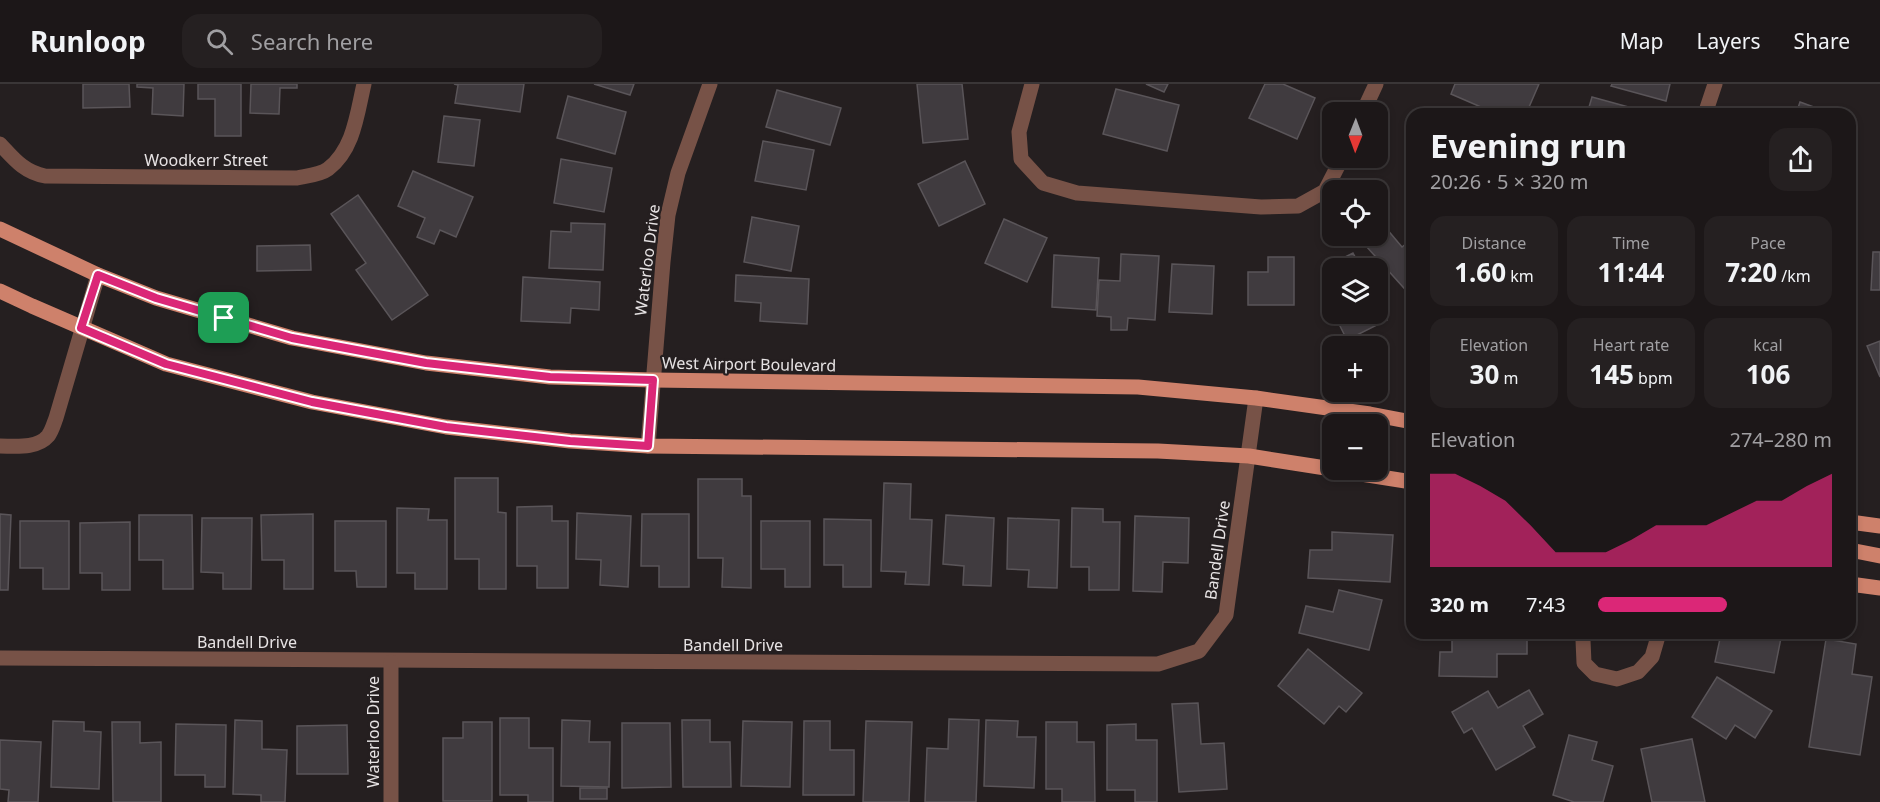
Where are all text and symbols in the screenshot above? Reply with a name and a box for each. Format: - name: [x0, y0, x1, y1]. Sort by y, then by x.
- search box: [182, 14, 602, 68]
- text: Runloop: [30, 22, 146, 60]
- icon: search: [203, 25, 236, 58]
- text: Search here: [251, 26, 373, 56]
- text: Map: [1620, 27, 1664, 55]
- text: Layers: [1697, 27, 1761, 55]
- text: Share: [1794, 27, 1850, 55]
- north arrow: [1322, 102, 1388, 168]
- map controls: [1322, 102, 1388, 480]
- text: Evening run: [1430, 123, 1627, 168]
- button: share: [1769, 128, 1832, 191]
- street label: Woodkerr Street: [144, 149, 268, 171]
- text: 20:26 · 5 × 320 m: [1430, 168, 1588, 195]
- button: locate: [1322, 180, 1388, 246]
- street label: Waterloo Drive: [629, 203, 665, 317]
- text: Distance: [1462, 232, 1526, 254]
- text: Time: [1612, 232, 1650, 254]
- text: Pace: [1750, 232, 1786, 254]
- text: 1.60: [1454, 254, 1506, 290]
- text: 11:44: [1598, 254, 1664, 290]
- text: 7:20: [1725, 254, 1777, 290]
- button: layers: [1322, 258, 1388, 324]
- text: km: [1506, 265, 1534, 287]
- text: /km: [1777, 265, 1811, 287]
- pin: [198, 292, 249, 343]
- icon: arrive: [207, 301, 240, 334]
- text: Elevation: [1460, 334, 1528, 356]
- text: Heart rate: [1593, 334, 1669, 356]
- text: kcal: [1753, 334, 1783, 356]
- button: +: [1322, 336, 1388, 402]
- street label: West Airport Boulevard: [662, 351, 836, 377]
- text: 30: [1470, 356, 1499, 392]
- text: 145: [1589, 356, 1634, 392]
- text: 106: [1746, 356, 1790, 392]
- text: m: [1499, 367, 1518, 389]
- text: bpm: [1634, 367, 1673, 389]
- button: −: [1322, 414, 1388, 480]
- text: Elevation: [1430, 426, 1515, 453]
- text: 274–280 m: [1729, 426, 1832, 453]
- street label: Bandell Drive: [1199, 499, 1235, 601]
- text: 320 m: [1430, 591, 1489, 618]
- text: 7:43: [1526, 591, 1566, 618]
- street label: Bandell Drive: [197, 631, 297, 653]
- street label: Bandell Drive: [683, 634, 783, 656]
- street label: Waterloo Drive: [362, 676, 384, 788]

